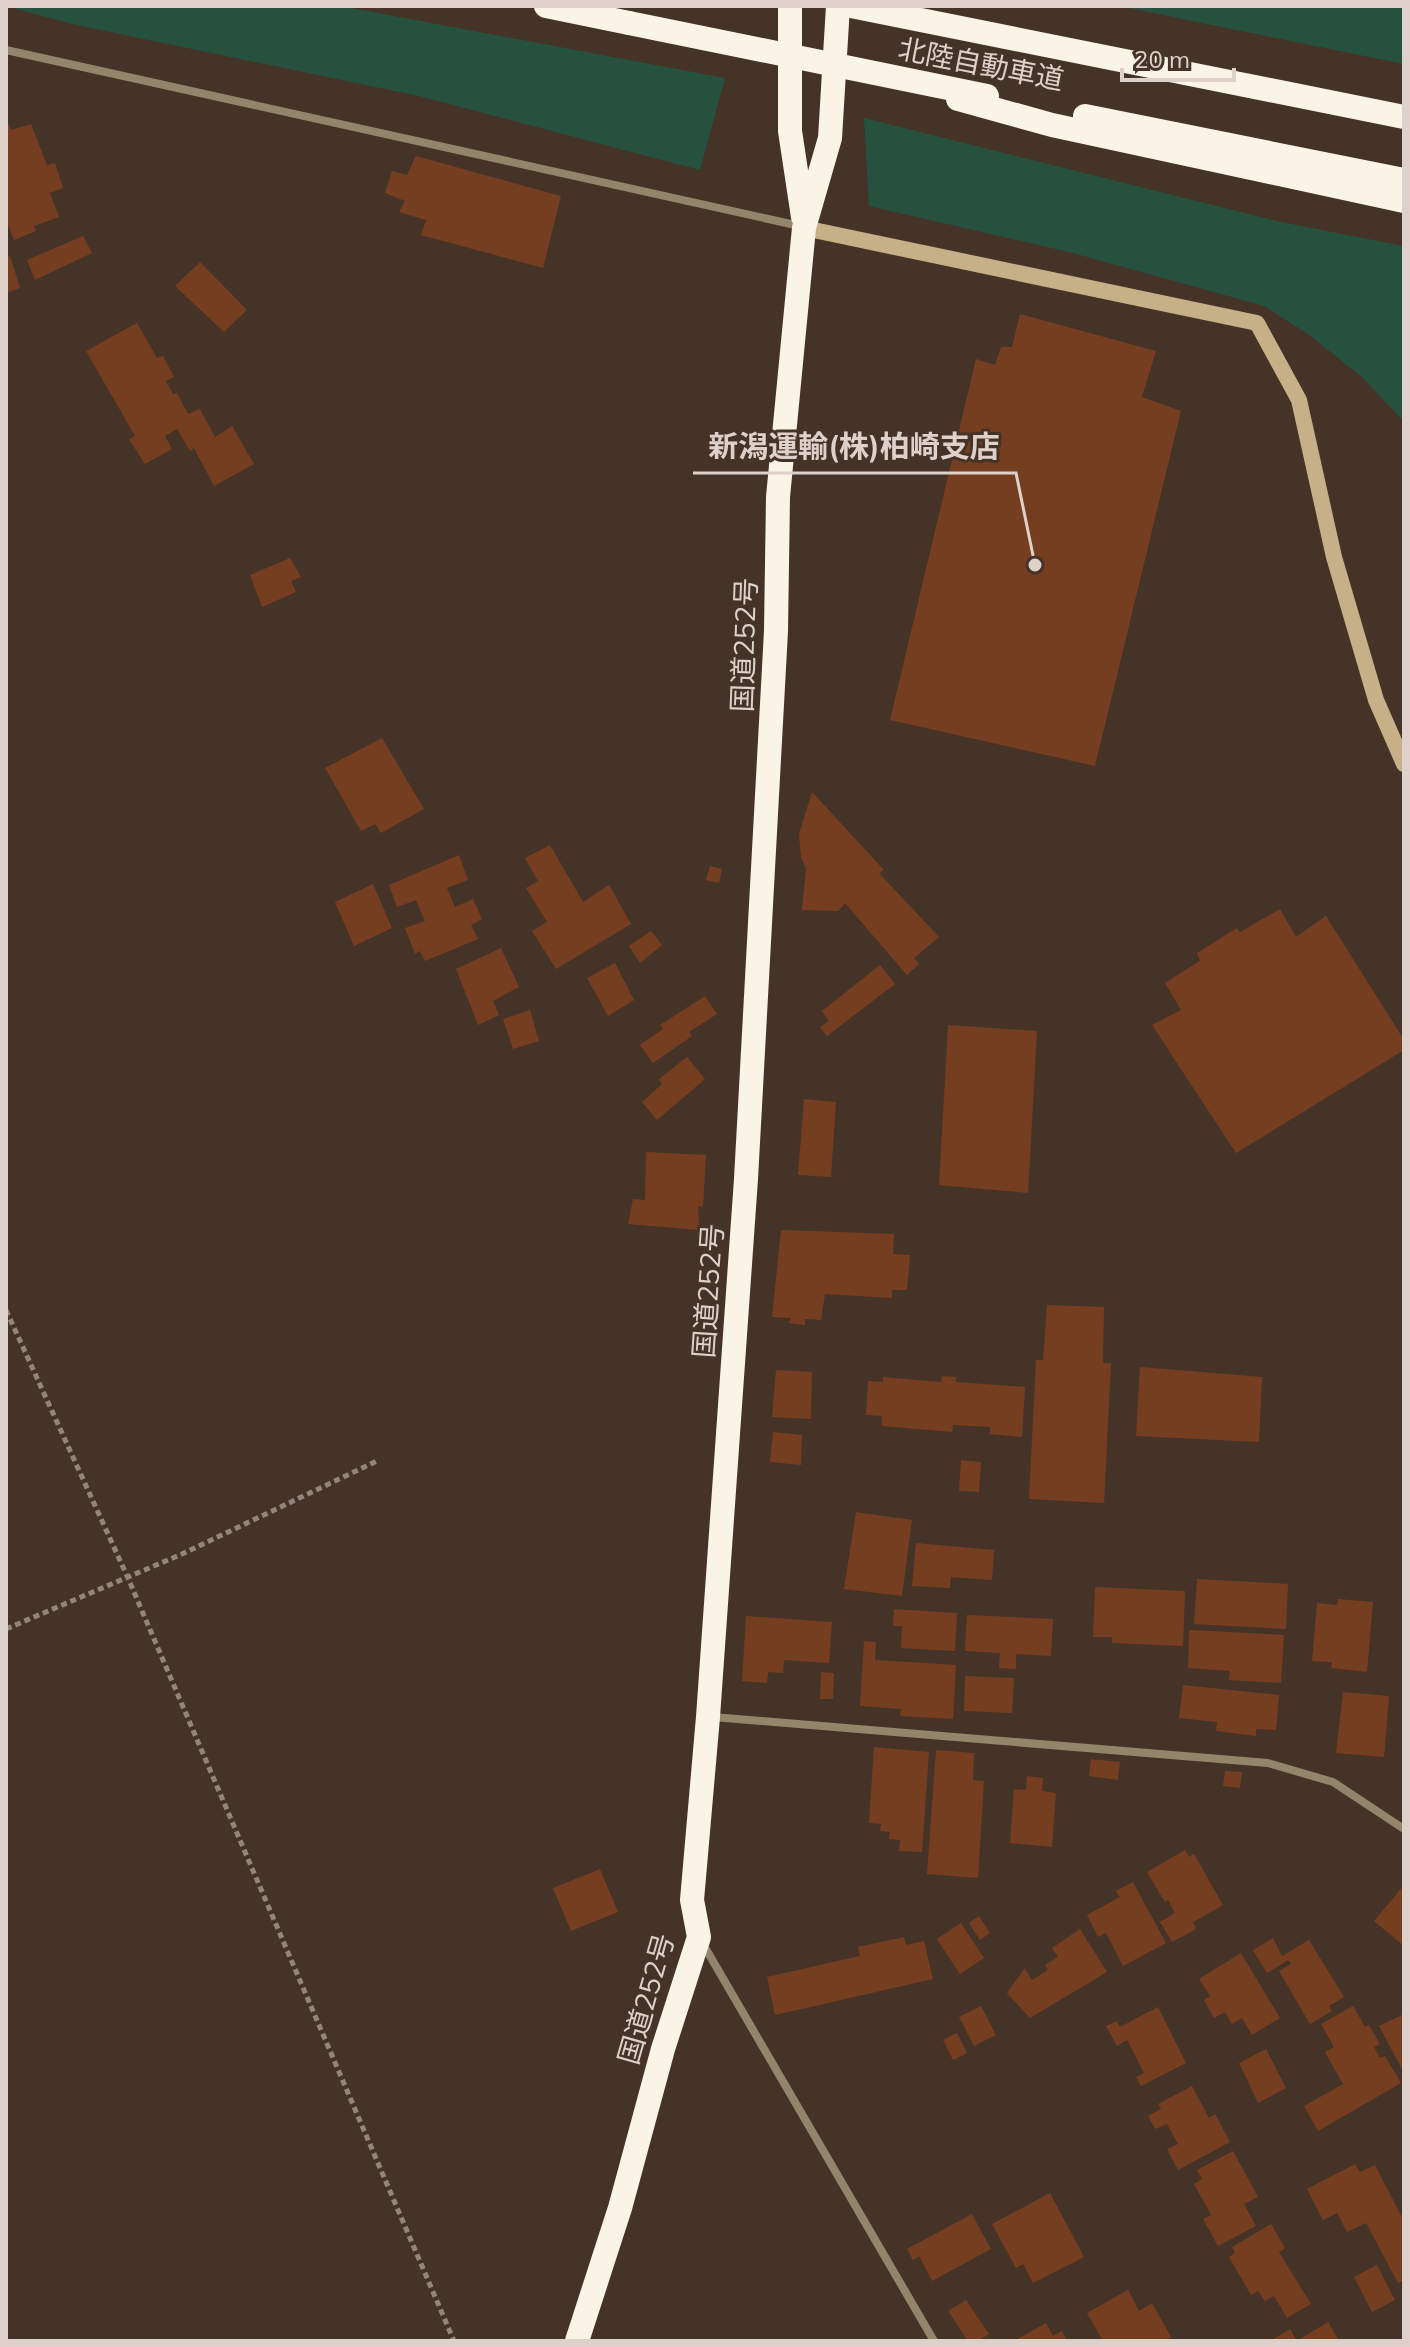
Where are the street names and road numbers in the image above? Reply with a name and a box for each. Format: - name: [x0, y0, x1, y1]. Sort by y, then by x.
- street label: 北陸自動車道: [895, 30, 1067, 97]
- street label: 国道252号: [724, 577, 763, 713]
- street label: 国道252号: [685, 1223, 730, 1359]
- street label: 国道252号: [610, 1929, 681, 2068]

